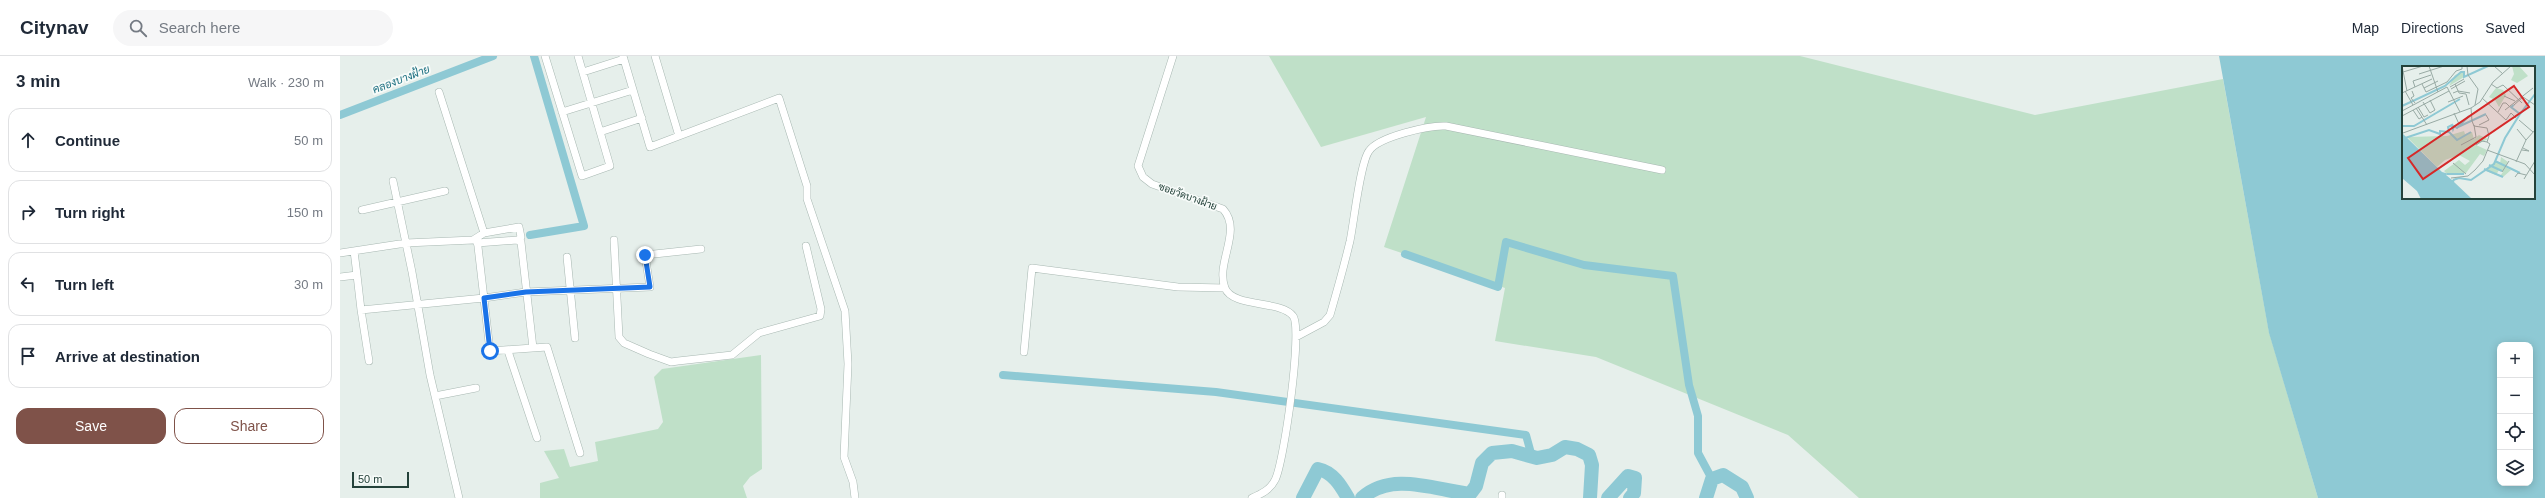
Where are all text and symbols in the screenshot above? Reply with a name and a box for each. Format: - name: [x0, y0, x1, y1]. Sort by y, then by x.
- search box: [113, 10, 393, 46]
- text: Citynav: [20, 17, 89, 38]
- icon: search: [127, 17, 149, 39]
- text: Search here: [159, 19, 240, 36]
- text: Map: [2352, 20, 2379, 36]
- text: Directions: [2401, 20, 2463, 36]
- text: Saved: [2485, 20, 2525, 36]
- water label: คลองบางฝ้าย: [370, 61, 432, 95]
- inset map: [2402, 66, 2535, 199]
- text: 3 min: [16, 72, 60, 91]
- text: Walk · 230 m: [248, 75, 324, 90]
- icon: ahead: [17, 129, 39, 151]
- text: Continue: [55, 132, 120, 149]
- text: 50 m: [294, 133, 323, 148]
- street label: ซอยวัดบางฝ้าย: [1157, 180, 1219, 212]
- icon: right: [17, 201, 39, 223]
- text: Turn right: [55, 204, 125, 221]
- text: 150 m: [287, 205, 323, 220]
- route end: [636, 246, 654, 264]
- icon: left: [17, 273, 39, 295]
- text: Turn left: [55, 276, 114, 293]
- text: 30 m: [294, 277, 323, 292]
- route start: [481, 342, 499, 360]
- map controls: [2497, 342, 2533, 486]
- button: +: [2497, 342, 2533, 378]
- icon: arrive: [17, 345, 39, 367]
- text: Arrive at destination: [55, 348, 200, 365]
- button: −: [2497, 378, 2533, 414]
- button: Save: [16, 408, 166, 444]
- button: Share: [174, 408, 324, 444]
- button: locate: [2497, 414, 2533, 450]
- button: layers: [2497, 450, 2533, 486]
- scale bar: [352, 470, 409, 489]
- text: 50 m: [358, 473, 382, 485]

